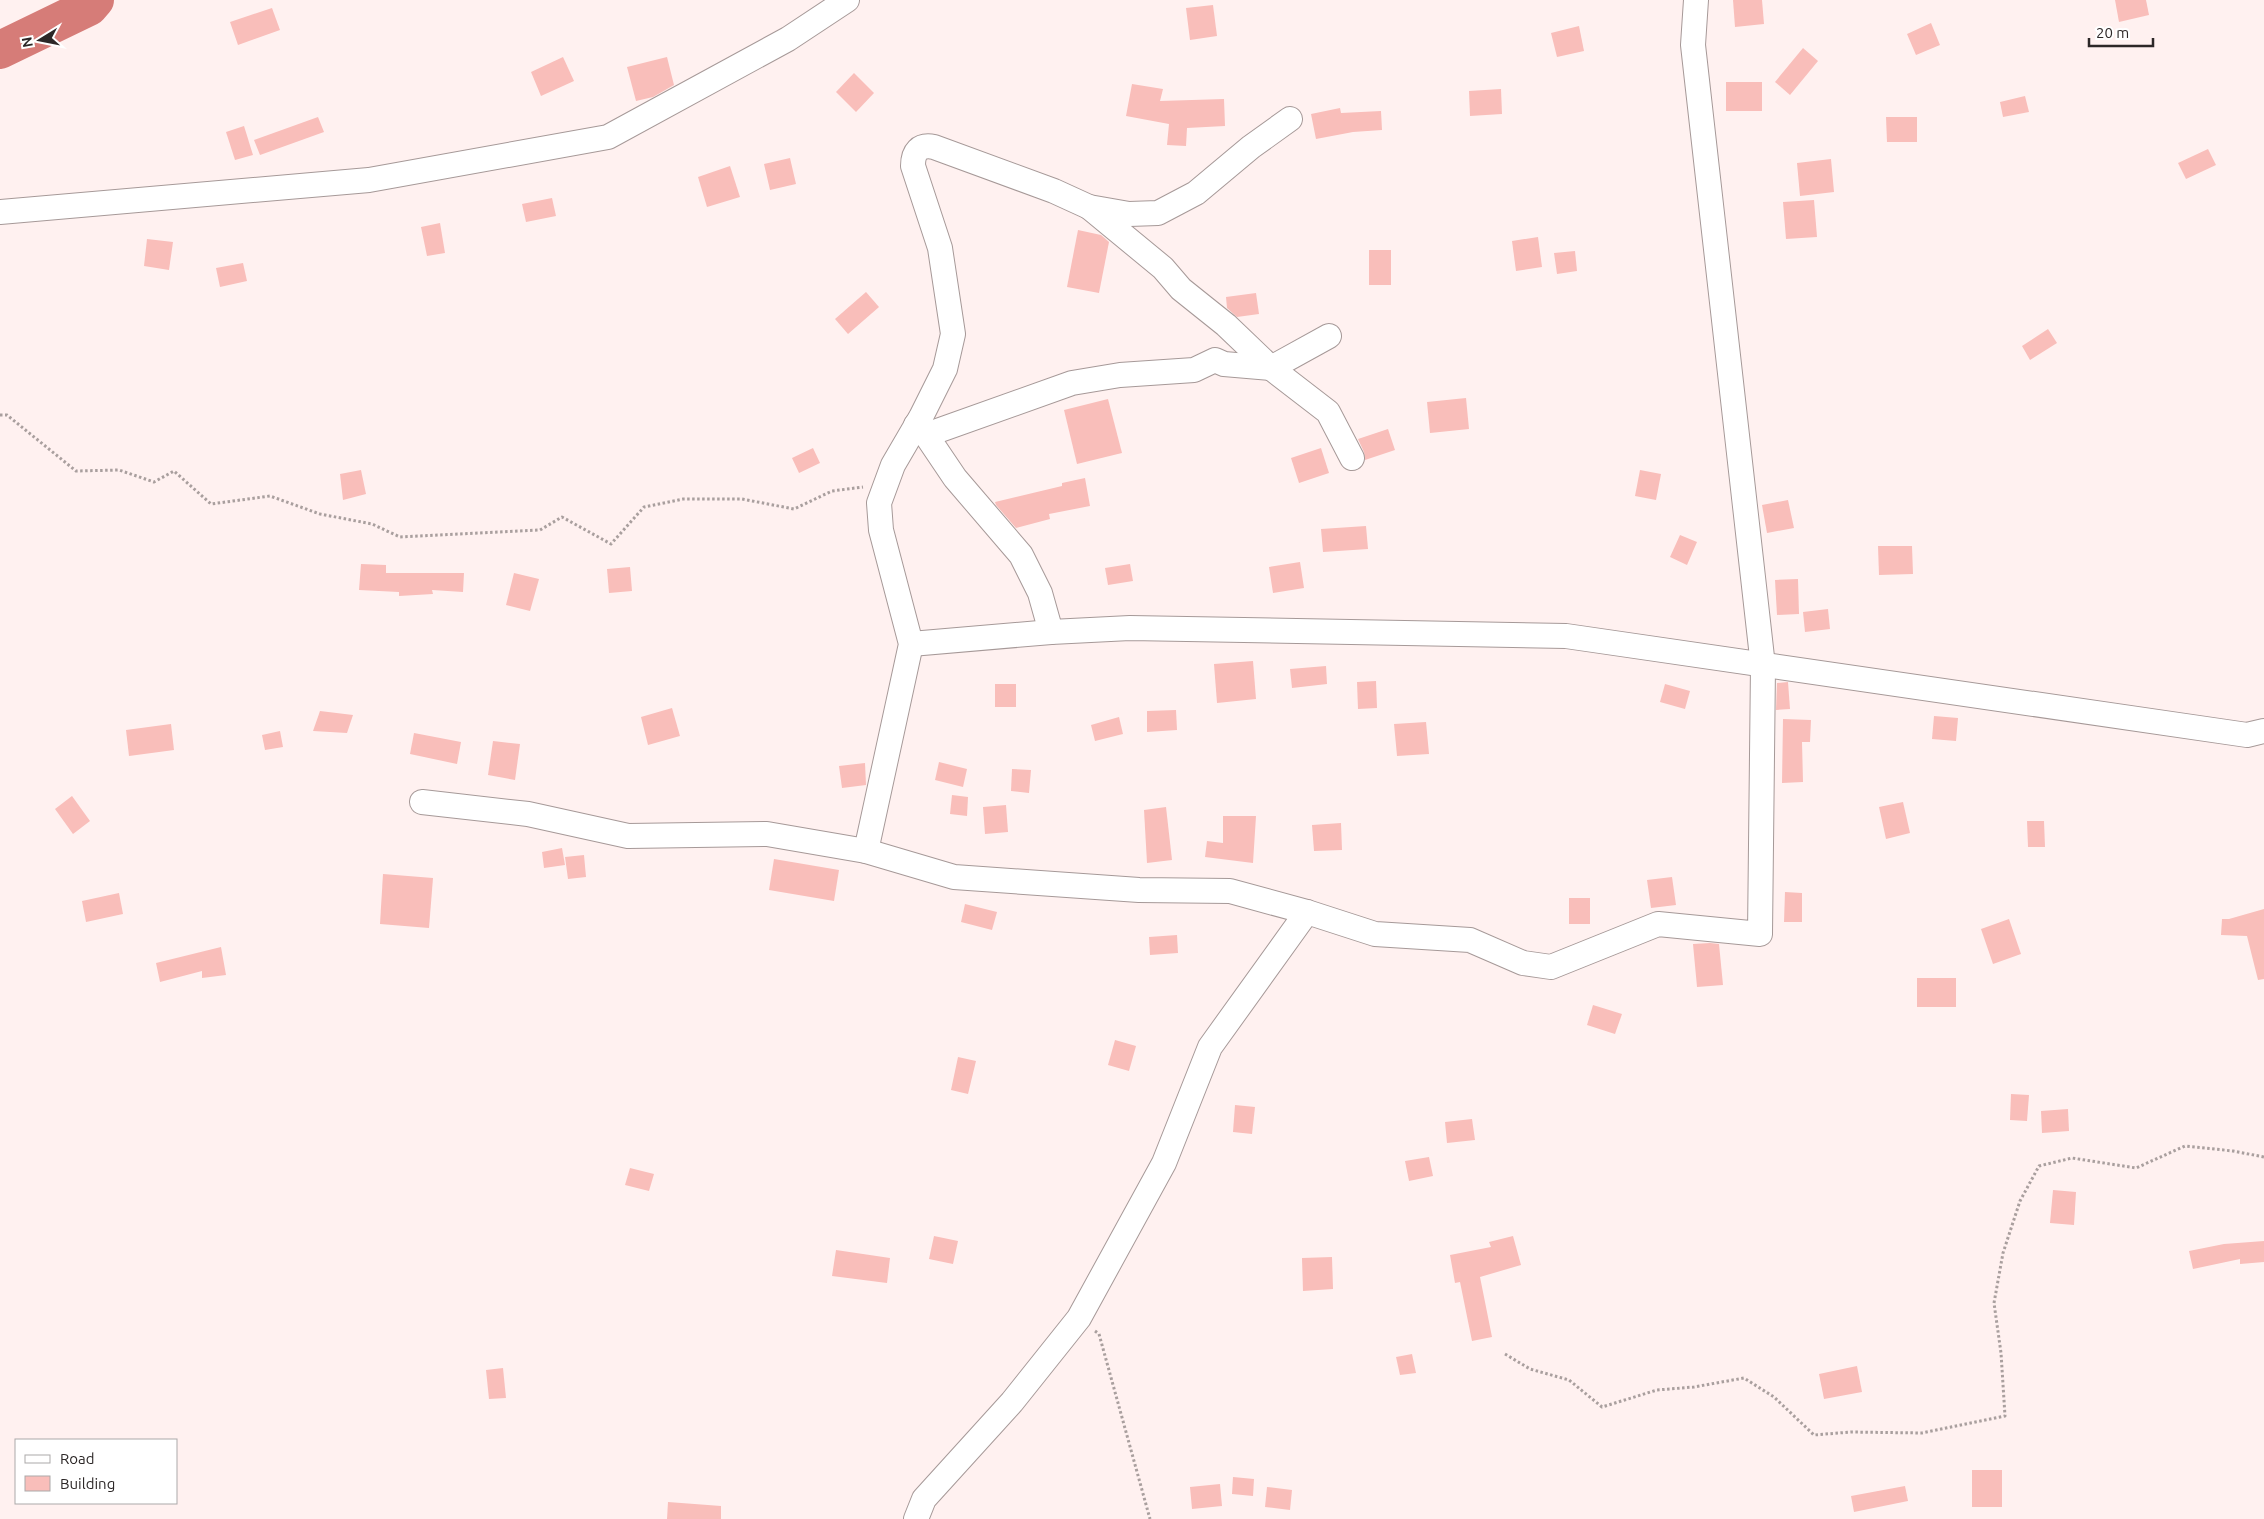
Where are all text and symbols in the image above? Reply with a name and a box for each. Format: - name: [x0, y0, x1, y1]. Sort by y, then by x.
- north arrow: [15, 15, 65, 65]
- scale bar: [2089, 15, 2153, 47]
- text: 20 m: [2096, 24, 2129, 41]
- text: N: [18, 36, 36, 49]
- legend: [15, 1439, 178, 1504]
- text: Road: [60, 1450, 95, 1467]
- text: Building: [60, 1475, 115, 1492]

